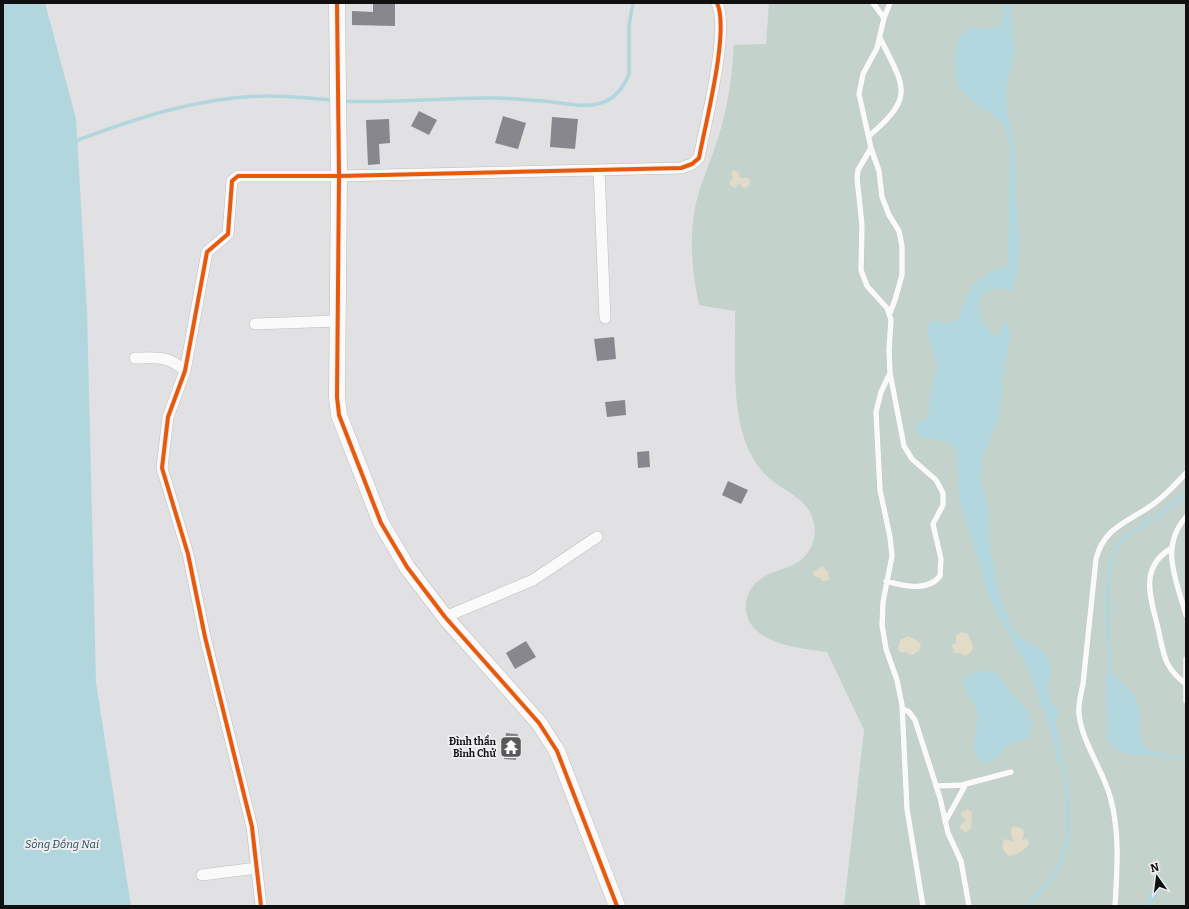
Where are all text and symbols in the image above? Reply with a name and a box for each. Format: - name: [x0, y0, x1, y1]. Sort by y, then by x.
- place label: Đình thần Bình Chử: [449, 734, 497, 760]
- temple icon: Đình thần Bình Chử: [498, 734, 524, 760]
- water label: Sông Đồng Nai: [25, 837, 99, 851]
- north arrow: [1137, 857, 1177, 897]
- text: N: [1149, 860, 1161, 875]

